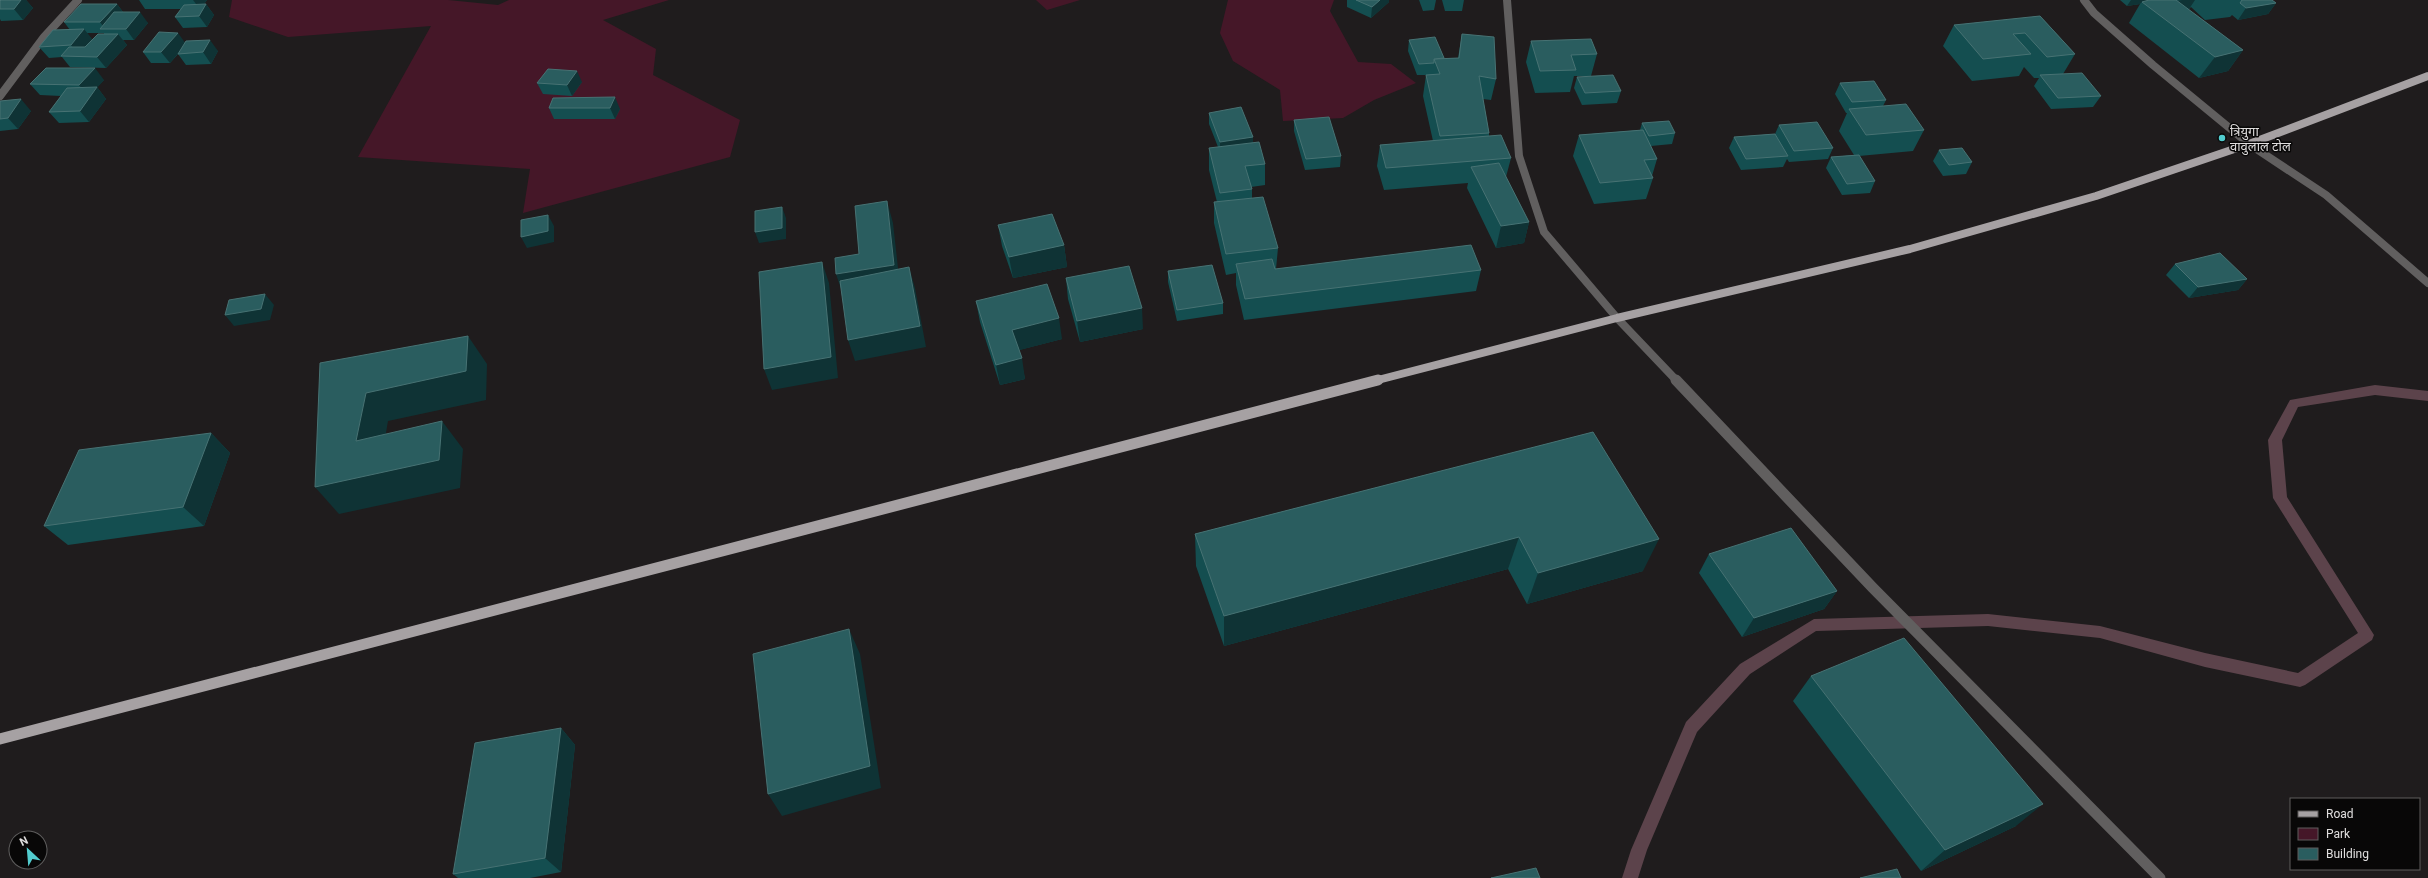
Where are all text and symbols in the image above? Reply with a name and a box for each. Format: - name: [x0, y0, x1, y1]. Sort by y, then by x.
- place label: त्रियुगा वावुलाल टोल: [2230, 124, 2291, 155]
- marker: त्रियुगा वावुलाल टोल: [2217, 133, 2227, 143]
- legend: [2290, 798, 2420, 870]
- text: Road: [2326, 807, 2354, 821]
- text: Park: [2326, 827, 2351, 841]
- north arrow: [8, 830, 48, 870]
- text: N: [17, 834, 30, 849]
- text: Building: [2326, 847, 2369, 861]

